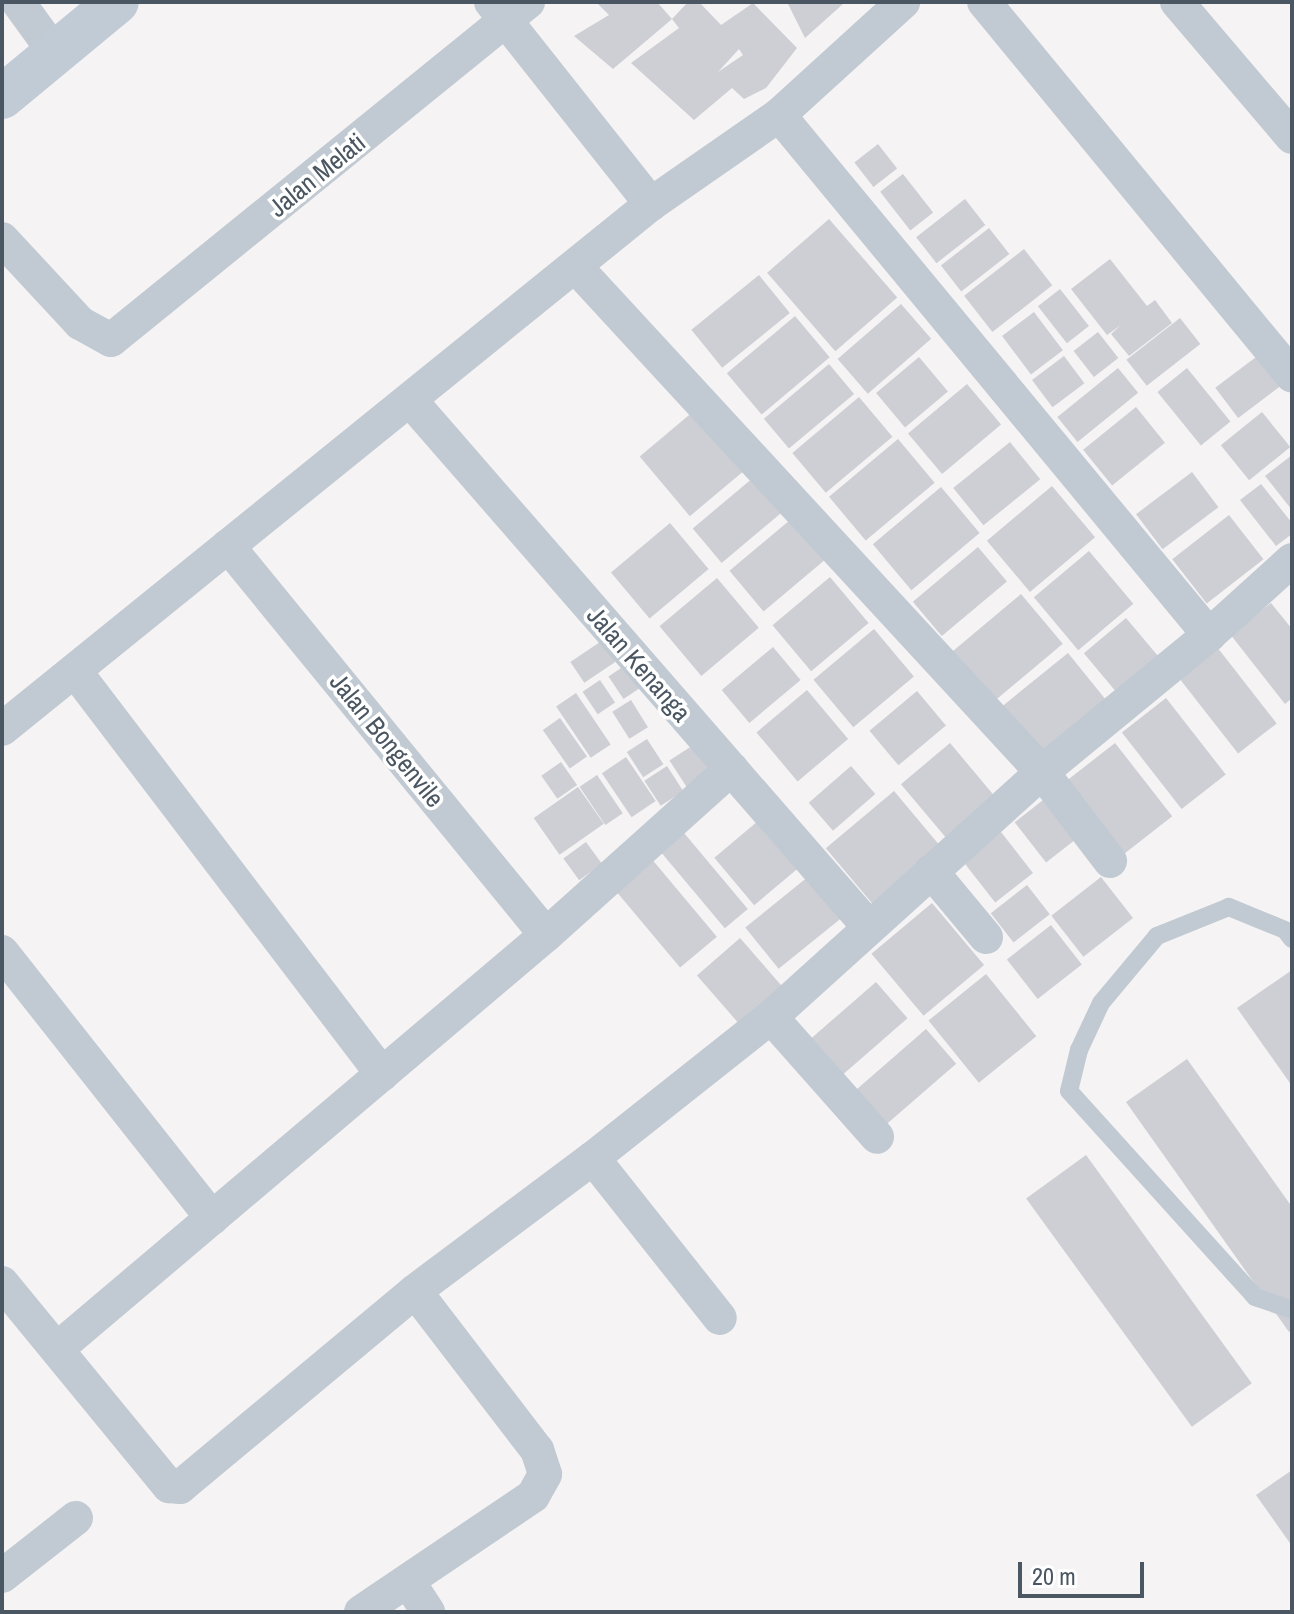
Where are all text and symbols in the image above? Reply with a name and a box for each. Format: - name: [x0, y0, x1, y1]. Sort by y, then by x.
- street label: Jalan Melati: [263, 127, 371, 223]
- street label: Jalan Kenanga: [581, 600, 697, 728]
- street label: Jalan Bongenvile: [323, 667, 451, 813]
- scale bar: [1022, 1546, 1148, 1596]
- text: 20 m: [1032, 1560, 1076, 1592]

